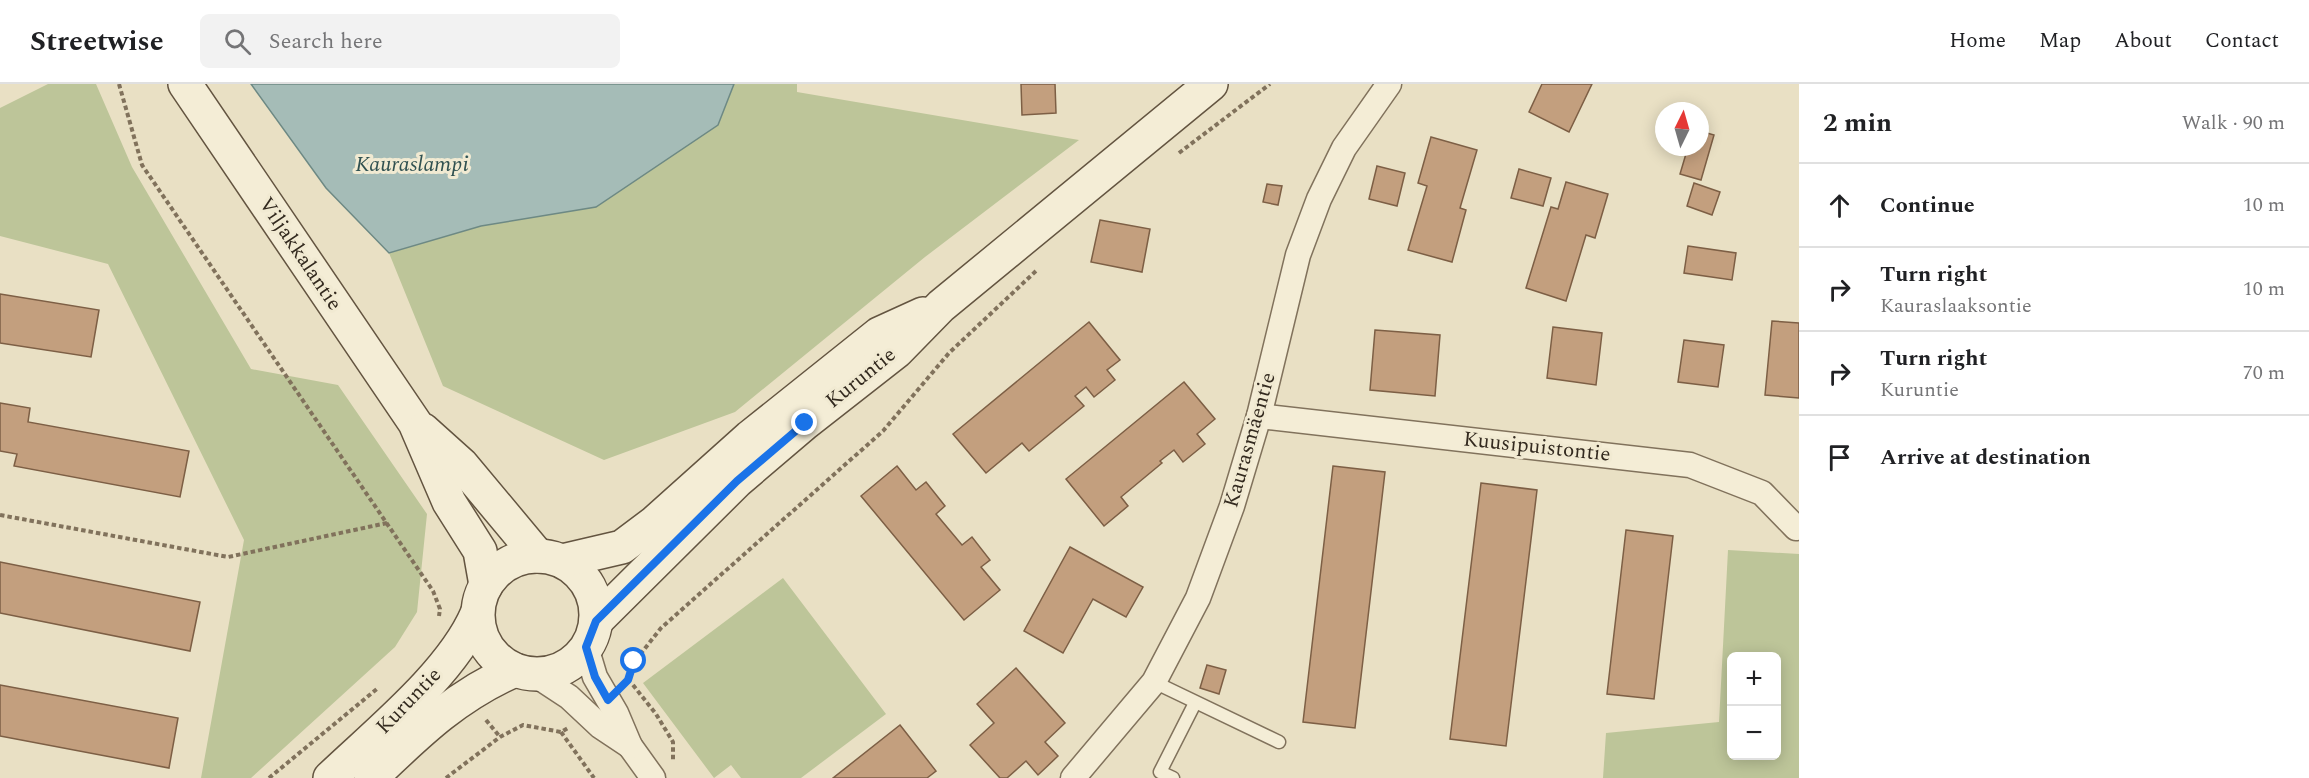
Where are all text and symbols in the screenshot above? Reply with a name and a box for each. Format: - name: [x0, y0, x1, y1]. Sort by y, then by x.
- search box: [200, 14, 620, 68]
- text: Streetwise: [30, 20, 164, 63]
- icon: search: [221, 25, 254, 58]
- text: Search here: [269, 25, 383, 58]
- text: Home: [1949, 25, 2006, 57]
- text: Map: [2039, 25, 2081, 57]
- text: About: [2114, 25, 2172, 57]
- text: Contact: [2205, 25, 2279, 57]
- north arrow: [1655, 102, 1709, 156]
- text: 2 min: [1823, 103, 1892, 143]
- text: Walk · 90 m: [2182, 108, 2285, 138]
- water label: Kauraslampi: [355, 148, 469, 181]
- icon: ahead: [1823, 189, 1856, 222]
- text: Continue: [1880, 189, 1975, 222]
- text: 10 m: [2243, 190, 2285, 220]
- street label: Viljakkalantie: [250, 191, 350, 317]
- text: Turn right: [1880, 258, 1987, 291]
- icon: right: [1823, 273, 1856, 306]
- text: 10 m: [2243, 274, 2285, 304]
- text: Kauraslaaksontie: [1880, 291, 2032, 321]
- street label: Kuruntie: [819, 340, 903, 416]
- text: Turn right: [1880, 342, 1987, 375]
- icon: right: [1823, 357, 1856, 390]
- text: 70 m: [2243, 358, 2285, 388]
- street label: Kaurasmäentie: [1215, 369, 1285, 511]
- text: Kuruntie: [1880, 375, 1959, 405]
- route end: [791, 409, 817, 435]
- street label: Kuusipuistontie: [1462, 423, 1612, 471]
- icon: arrive: [1823, 441, 1856, 474]
- text: Arrive at destination: [1880, 441, 2091, 474]
- route start: [620, 647, 646, 673]
- map controls: [1727, 652, 1781, 760]
- button: +: [1727, 652, 1781, 706]
- street label: Kuruntie: [369, 660, 449, 742]
- button: −: [1727, 706, 1781, 760]

